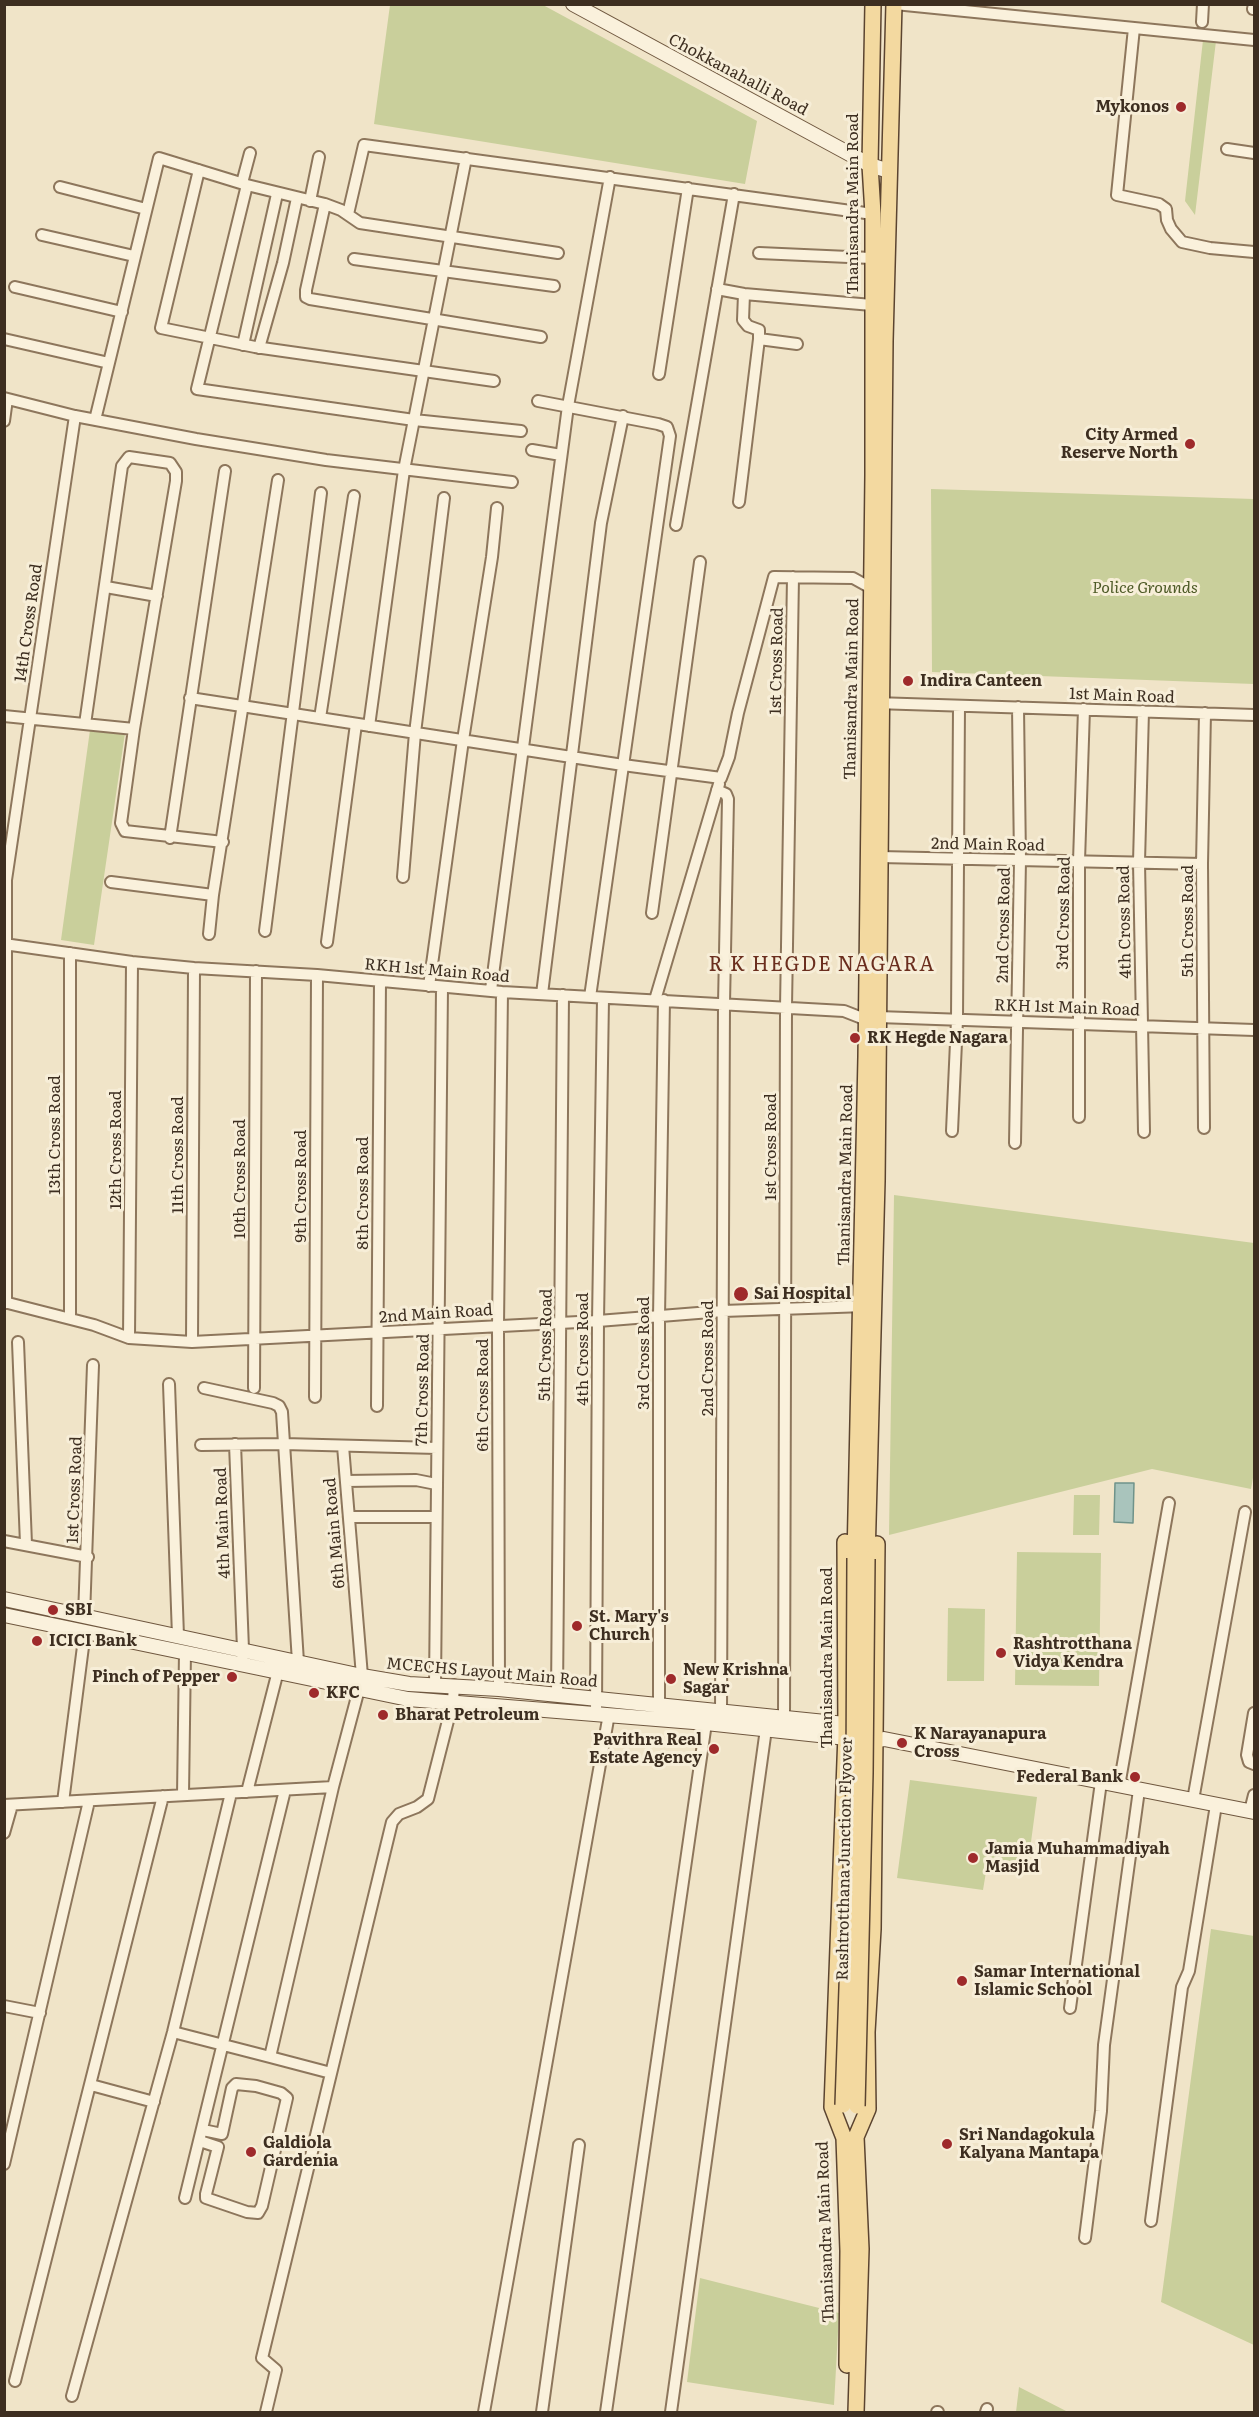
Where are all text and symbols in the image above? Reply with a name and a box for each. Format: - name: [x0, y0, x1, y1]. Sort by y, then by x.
- street label: Chokkanahalli Road: [665, 30, 811, 120]
- place label: Mykonos: [1095, 97, 1169, 117]
- marker: Mykonos: [1174, 100, 1188, 114]
- street label: Thanisandra Main Road: [843, 113, 863, 295]
- place label: City Armed Reserve North: [1061, 425, 1178, 463]
- marker: City Armed Reserve North: [1183, 437, 1197, 451]
- street label: 14th Cross Road: [11, 563, 47, 683]
- park label: Police Grounds: [1092, 578, 1198, 598]
- street label: Thanisandra Main Road: [841, 598, 863, 780]
- street label: 1st Cross Road: [766, 607, 788, 715]
- place label: Indira Canteen: [920, 671, 1042, 691]
- marker: Indira Canteen: [901, 674, 915, 688]
- street label: 1st Main Road: [1069, 685, 1175, 707]
- street label: 2nd Main Road: [931, 834, 1045, 856]
- street label: 3rd Cross Road: [1053, 856, 1075, 970]
- street label: 4th Cross Road: [1114, 865, 1136, 979]
- street label: 5th Cross Road: [1178, 865, 1198, 977]
- street label: 2nd Cross Road: [993, 867, 1015, 983]
- district label: R K HEGDE NAGARA: [708, 953, 936, 977]
- street label: RKH 1st Main Road: [364, 955, 510, 987]
- street label: RKH 1st Main Road: [994, 996, 1140, 1020]
- place label: RK Hegde Nagara: [867, 1028, 1008, 1048]
- marker: RK Hegde Nagara: [848, 1031, 862, 1045]
- street label: 13th Cross Road: [45, 1075, 65, 1195]
- street label: Thanisandra Main Road: [835, 1084, 857, 1266]
- street label: 12th Cross Road: [106, 1090, 126, 1210]
- street label: 1st Cross Road: [761, 1093, 781, 1201]
- street label: 11th Cross Road: [168, 1096, 188, 1214]
- street label: 10th Cross Road: [230, 1119, 250, 1239]
- street label: 9th Cross Road: [291, 1130, 311, 1242]
- street label: 8th Cross Road: [353, 1136, 373, 1250]
- place label: Sai Hospital: [754, 1284, 851, 1304]
- marker: Sai Hospital: [732, 1285, 750, 1303]
- street label: 5th Cross Road: [535, 1289, 557, 1401]
- street label: 4th Cross Road: [573, 1292, 593, 1406]
- street label: 3rd Cross Road: [634, 1296, 654, 1410]
- street label: 2nd Main Road: [379, 1300, 493, 1328]
- street label: 2nd Cross Road: [698, 1300, 718, 1416]
- street label: 7th Cross Road: [412, 1334, 434, 1446]
- street label: 6th Cross Road: [473, 1338, 493, 1452]
- street label: 1st Cross Road: [64, 1436, 86, 1544]
- street label: 4th Main Road: [211, 1467, 235, 1579]
- street label: 6th Main Road: [321, 1477, 349, 1589]
- street label: Thanisandra Main Road: [817, 1567, 837, 1749]
- place label: SBI: [65, 1600, 93, 1620]
- marker: SBI: [46, 1603, 60, 1617]
- place label: St. Mary's Church: [589, 1607, 669, 1645]
- marker: St. Mary's Church: [570, 1619, 584, 1633]
- place label: ICICI Bank: [49, 1631, 137, 1651]
- marker: ICICI Bank: [30, 1634, 44, 1648]
- place label: Rashtrotthana Vidya Kendra: [1013, 1634, 1132, 1672]
- marker: Rashtrotthana Vidya Kendra: [994, 1646, 1008, 1660]
- street label: MCECHS Layout Main Road: [385, 1654, 599, 1692]
- place label: New Krishna Sagar: [683, 1660, 789, 1698]
- place label: Pinch of Pepper: [92, 1667, 220, 1687]
- marker: Pinch of Pepper: [225, 1670, 239, 1684]
- marker: New Krishna Sagar: [664, 1672, 678, 1686]
- place label: KFC: [326, 1683, 360, 1703]
- marker: KFC: [307, 1686, 321, 1700]
- place label: Bharat Petroleum: [395, 1705, 539, 1725]
- marker: Bharat Petroleum: [376, 1708, 390, 1722]
- place label: K Narayanapura Cross: [914, 1724, 1046, 1762]
- place label: Pavithra Real Estate Agency: [589, 1730, 702, 1768]
- marker: K Narayanapura Cross: [895, 1736, 909, 1750]
- street label: Rashtrotthana Junction Flyover: [833, 1737, 857, 1981]
- marker: Pavithra Real Estate Agency: [707, 1742, 721, 1756]
- place label: Federal Bank: [1016, 1767, 1123, 1787]
- marker: Federal Bank: [1128, 1770, 1142, 1784]
- place label: Jamia Muhammadiyah Masjid: [985, 1839, 1170, 1877]
- marker: Jamia Muhammadiyah Masjid: [966, 1851, 980, 1865]
- place label: Samar International Islamic School: [974, 1962, 1140, 2000]
- marker: Samar International Islamic School: [955, 1974, 969, 1988]
- place label: Sri Nandagokula Kalyana Mantapa: [959, 2125, 1099, 2163]
- place label: Galdiola Gardenia: [263, 2133, 338, 2171]
- marker: Sri Nandagokula Kalyana Mantapa: [940, 2137, 954, 2151]
- street label: Thanisandra Main Road: [813, 2141, 839, 2323]
- marker: Galdiola Gardenia: [244, 2145, 258, 2159]

